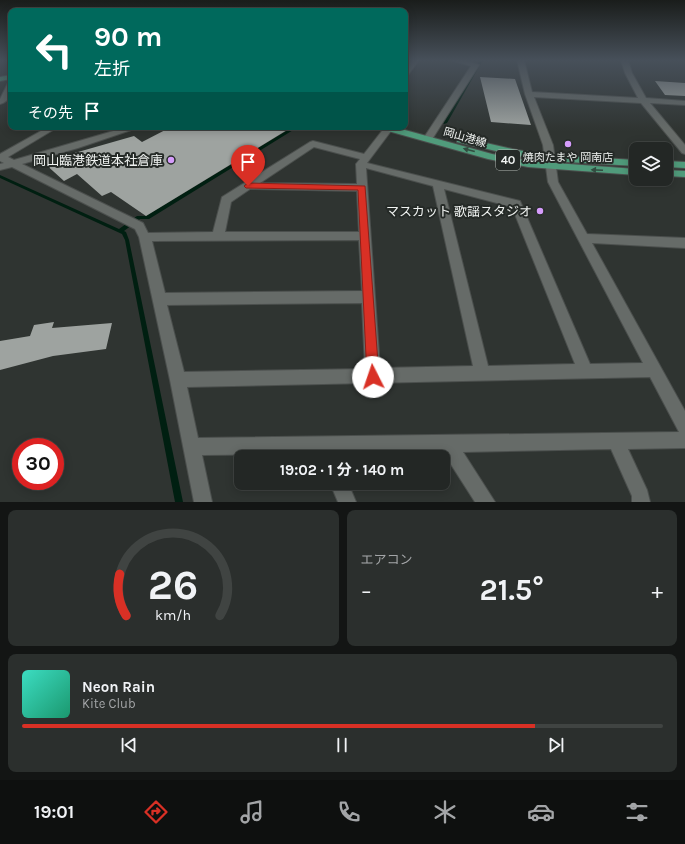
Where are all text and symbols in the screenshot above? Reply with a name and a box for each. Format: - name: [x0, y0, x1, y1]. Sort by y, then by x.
- text: 90 m: [94, 20, 162, 53]
- icon: left: [28, 24, 80, 76]
- text: 左折: [94, 58, 130, 80]
- icon: arrive: [81, 100, 103, 122]
- text: その先: [28, 104, 73, 122]
- street label: 岡山港線: [442, 125, 488, 150]
- marker: 焼肉たまや 岡南店: [563, 139, 573, 149]
- map controls: [629, 142, 673, 186]
- button: layers: [629, 142, 673, 186]
- pin: [231, 145, 265, 186]
- one-way arrow: [463, 147, 475, 153]
- road number: 40: [496, 150, 520, 170]
- icon: arrive: [237, 151, 259, 173]
- place label: 焼肉たまや 岡南店: [523, 151, 613, 164]
- place label: 岡山臨港鉄道本社倉庫: [33, 153, 163, 168]
- marker: 岡山臨港鉄道本社倉庫: [166, 155, 176, 165]
- one-way arrow: [590, 167, 603, 173]
- place label: マスカット 歌謡スタジオ: [386, 204, 532, 219]
- marker: マスカット 歌謡スタジオ: [535, 206, 545, 216]
- position arrow: [352, 356, 394, 398]
- speed limit sign: 30: [12, 438, 64, 490]
- text: 19:02 · 1 分 · 140 m: [280, 461, 404, 479]
- text: エアコン: [361, 552, 413, 567]
- text: 26: [148, 561, 198, 609]
- text: 21.5°: [480, 572, 544, 608]
- text: −: [361, 578, 372, 604]
- text: +: [651, 578, 663, 604]
- text: km/h: [155, 607, 191, 624]
- text: Neon Rain: [82, 678, 155, 696]
- text: Kite Club: [82, 696, 136, 711]
- icon: previous: [118, 734, 140, 756]
- icon: pause: [331, 734, 353, 756]
- icon: next: [545, 734, 567, 756]
- icon: directions: [142, 798, 170, 826]
- icon: music: [238, 798, 266, 826]
- icon: phone: [335, 798, 363, 826]
- icon: climate: [431, 798, 459, 826]
- icon: car: [527, 798, 555, 826]
- icon: filters: [623, 798, 651, 826]
- text: 19:01: [34, 801, 74, 823]

